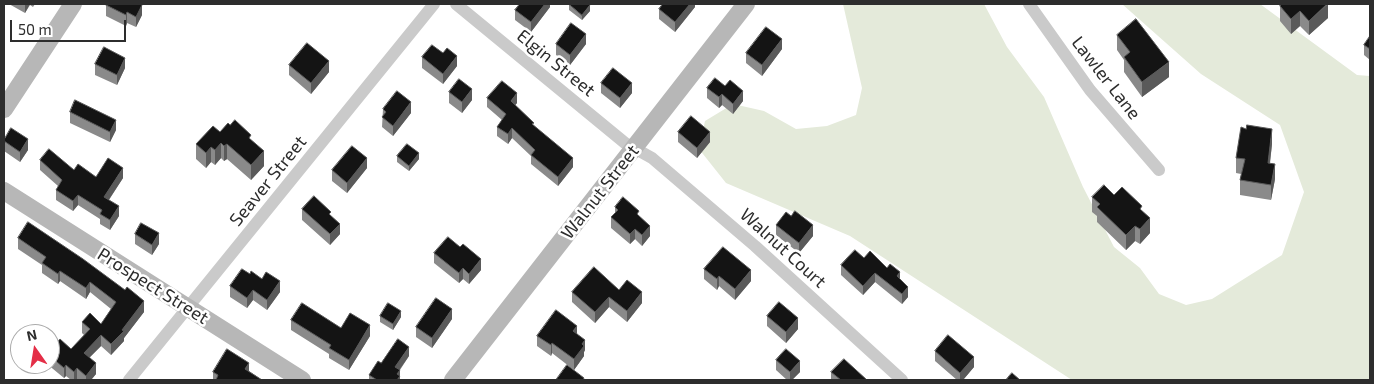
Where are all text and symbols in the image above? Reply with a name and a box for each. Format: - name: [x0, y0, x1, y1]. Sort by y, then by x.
- scale bar: [12, 10, 129, 42]
- text: 50 m: [18, 20, 52, 38]
- street label: Elgin Street: [513, 25, 599, 101]
- street label: Lawler Lane: [1067, 32, 1145, 124]
- street label: Seaver Street: [225, 131, 311, 231]
- street label: Walnut Street: [556, 141, 644, 243]
- street label: Walnut Court: [735, 204, 831, 292]
- street label: Prospect Street: [94, 243, 212, 329]
- north arrow: [10, 324, 60, 374]
- text: N: [25, 325, 39, 344]

